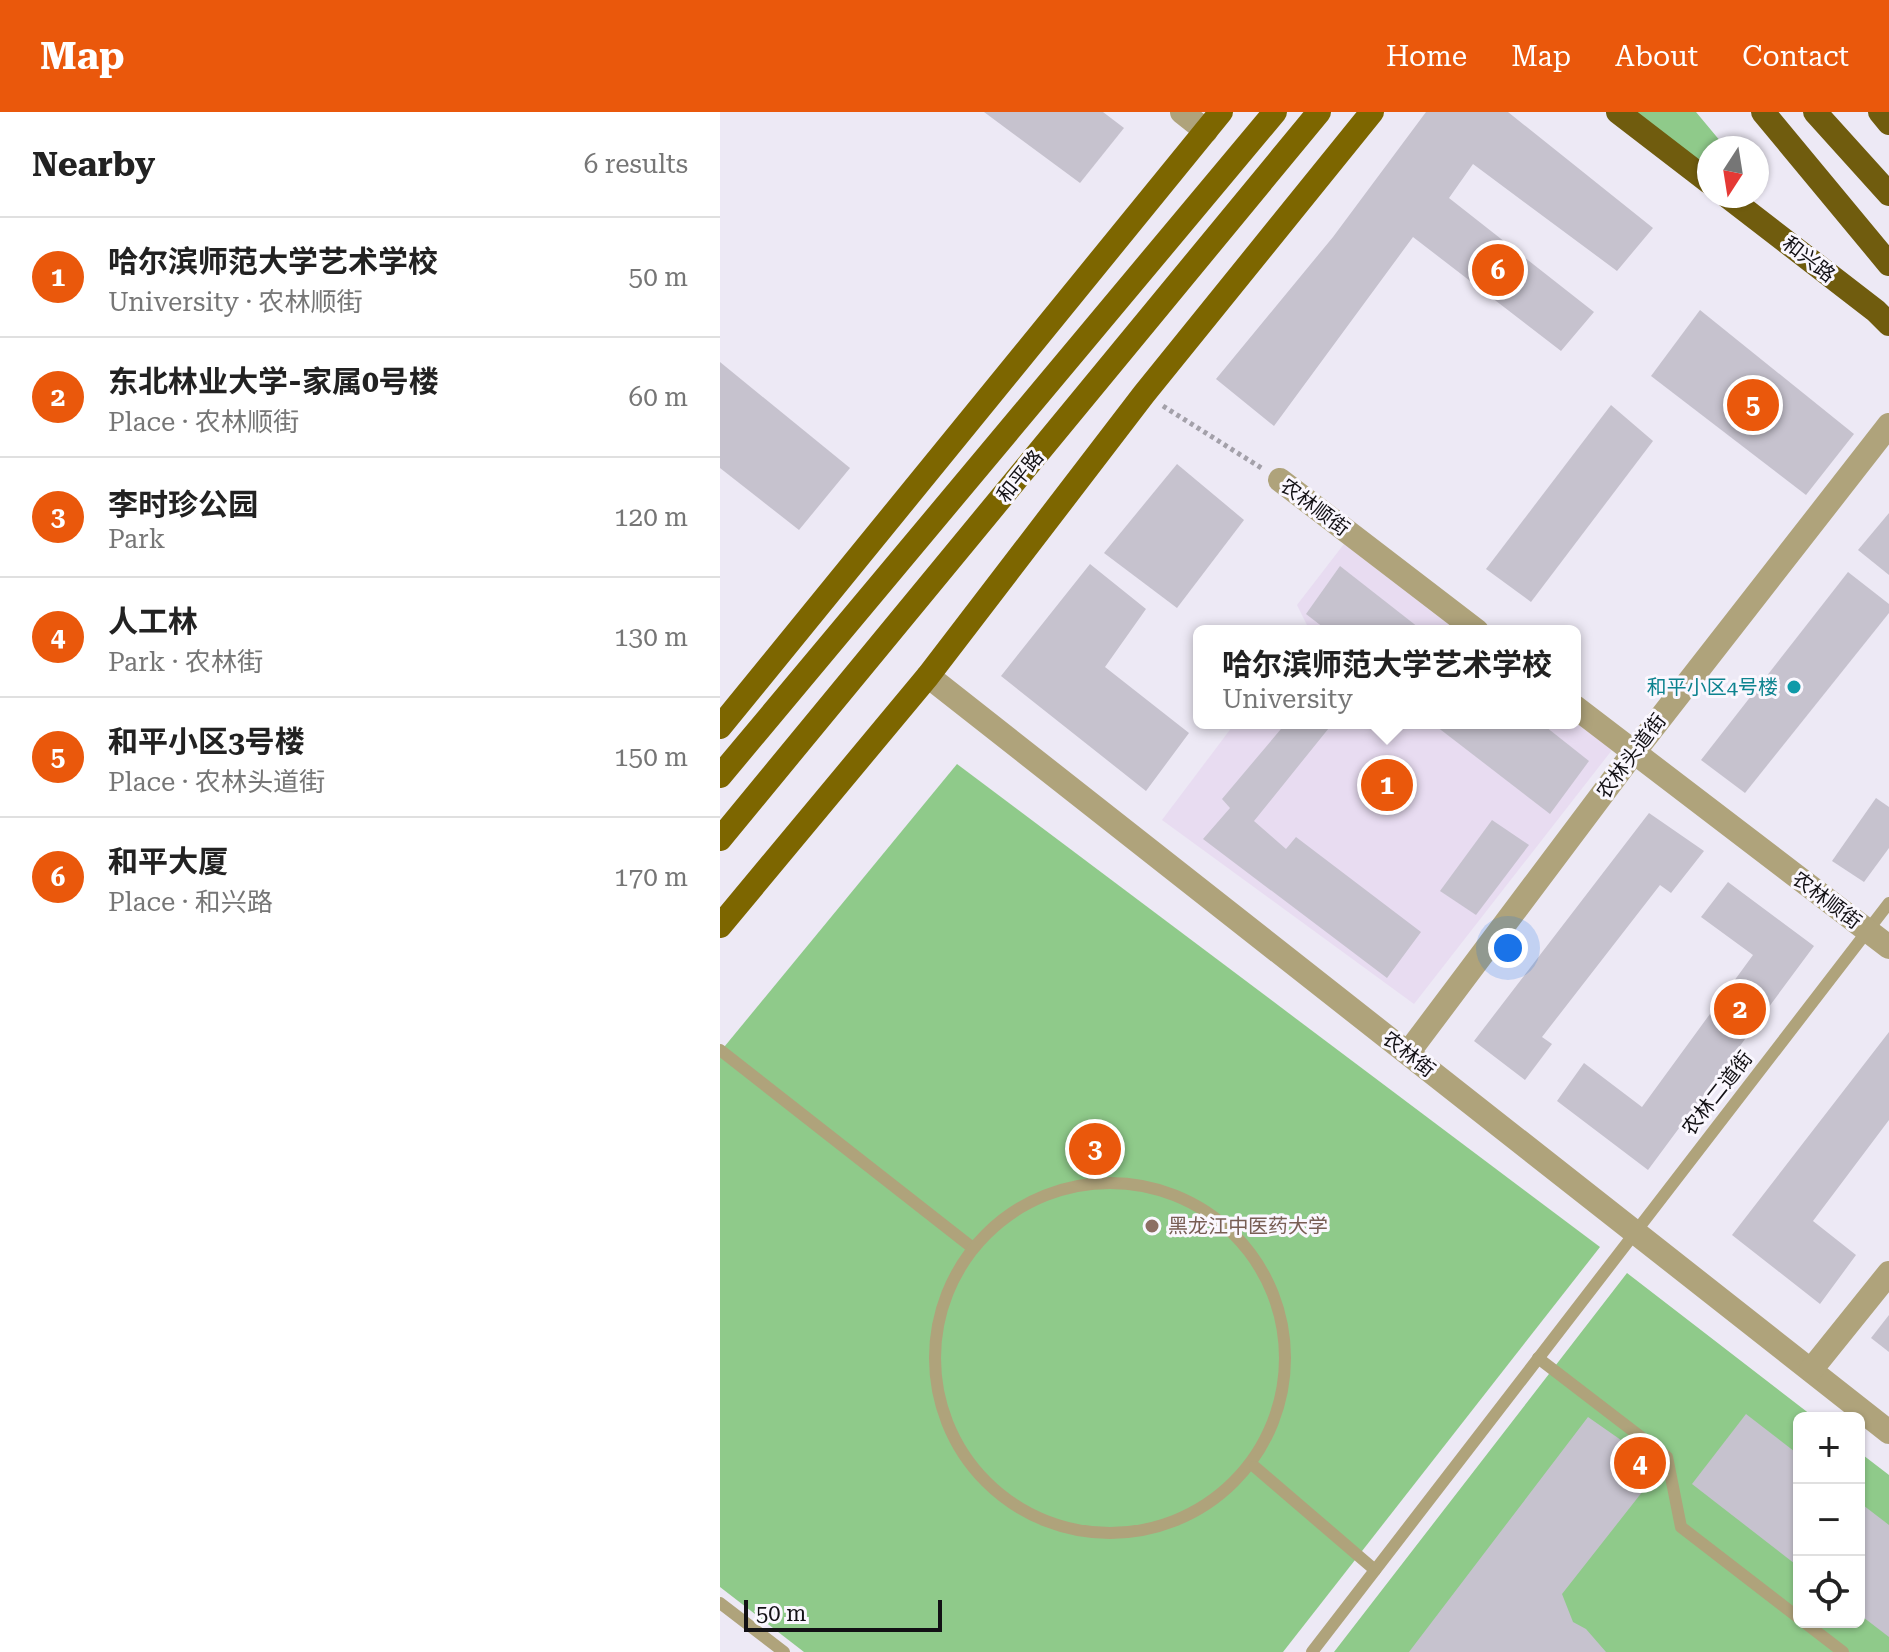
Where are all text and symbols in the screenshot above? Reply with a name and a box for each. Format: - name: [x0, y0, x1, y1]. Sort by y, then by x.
- text: Map: [40, 34, 125, 78]
- text: Home: [1386, 40, 1467, 73]
- text: Map: [1511, 40, 1571, 73]
- text: About: [1615, 40, 1698, 73]
- text: Contact: [1742, 40, 1849, 73]
- north arrow: [1697, 136, 1769, 208]
- text: Nearby: [32, 144, 155, 184]
- text: 6 results: [584, 149, 688, 179]
- street label: 和兴路: [1778, 231, 1840, 287]
- pin: 6: [1472, 240, 1524, 300]
- text: 哈尔滨师范大学艺术学校: [108, 244, 438, 279]
- text: 1: [51, 262, 65, 292]
- text: 50 m: [629, 262, 688, 292]
- text: University · 农林顺街: [108, 287, 363, 317]
- text: 东北林业大学-家属0号楼: [108, 364, 439, 399]
- pin: 5: [1727, 375, 1779, 435]
- text: 2: [51, 382, 65, 412]
- text: 60 m: [629, 382, 688, 412]
- text: Place · 农林顺街: [108, 407, 299, 437]
- street label: 和平路: [992, 445, 1048, 507]
- street label: 农林顺街: [1276, 473, 1354, 541]
- text: 李时珍公园: [108, 487, 258, 522]
- text: 3: [51, 502, 65, 532]
- text: 120 m: [614, 502, 688, 532]
- text: Park: [108, 524, 165, 554]
- text: 人工林: [108, 604, 198, 639]
- text: 4: [51, 622, 65, 652]
- text: 130 m: [614, 622, 688, 652]
- popup: [1193, 625, 1581, 729]
- text: Park · 农林街: [108, 647, 263, 677]
- text: 哈尔滨师范大学艺术学校: [1222, 647, 1552, 682]
- place label: 和平小区4号楼: [1647, 675, 1778, 699]
- marker: 和平小区4号楼: [1785, 678, 1803, 696]
- text: University: [1222, 684, 1353, 714]
- street label: 农林头道街: [1591, 709, 1671, 803]
- text: 和平小区3号楼: [108, 724, 305, 759]
- text: 5: [51, 742, 65, 772]
- text: 150 m: [614, 742, 688, 772]
- pin: 1: [1361, 755, 1413, 815]
- text: Place · 农林头道街: [108, 767, 325, 797]
- text: 和平大厦: [108, 844, 228, 879]
- text: 6: [51, 862, 65, 892]
- text: 170 m: [614, 862, 688, 892]
- street label: 农林顺街: [1788, 866, 1866, 934]
- text: Place · 和兴路: [108, 887, 273, 917]
- your location: [1488, 928, 1528, 968]
- pin: 2: [1714, 979, 1766, 1039]
- street label: 农林街: [1378, 1026, 1440, 1082]
- street label: 农林二道街: [1677, 1046, 1757, 1140]
- pin: 3: [1069, 1119, 1121, 1179]
- place label: 黑龙江中医药大学: [1168, 1214, 1328, 1238]
- marker: 黑龙江中医药大学: [1143, 1217, 1161, 1235]
- map controls: [1793, 1412, 1865, 1628]
- button: +: [1793, 1412, 1865, 1484]
- pin: 4: [1614, 1433, 1666, 1493]
- button: −: [1793, 1484, 1865, 1556]
- button: locate: [1793, 1556, 1865, 1628]
- scale bar: [744, 1596, 942, 1632]
- text: 50 m: [756, 1601, 806, 1626]

